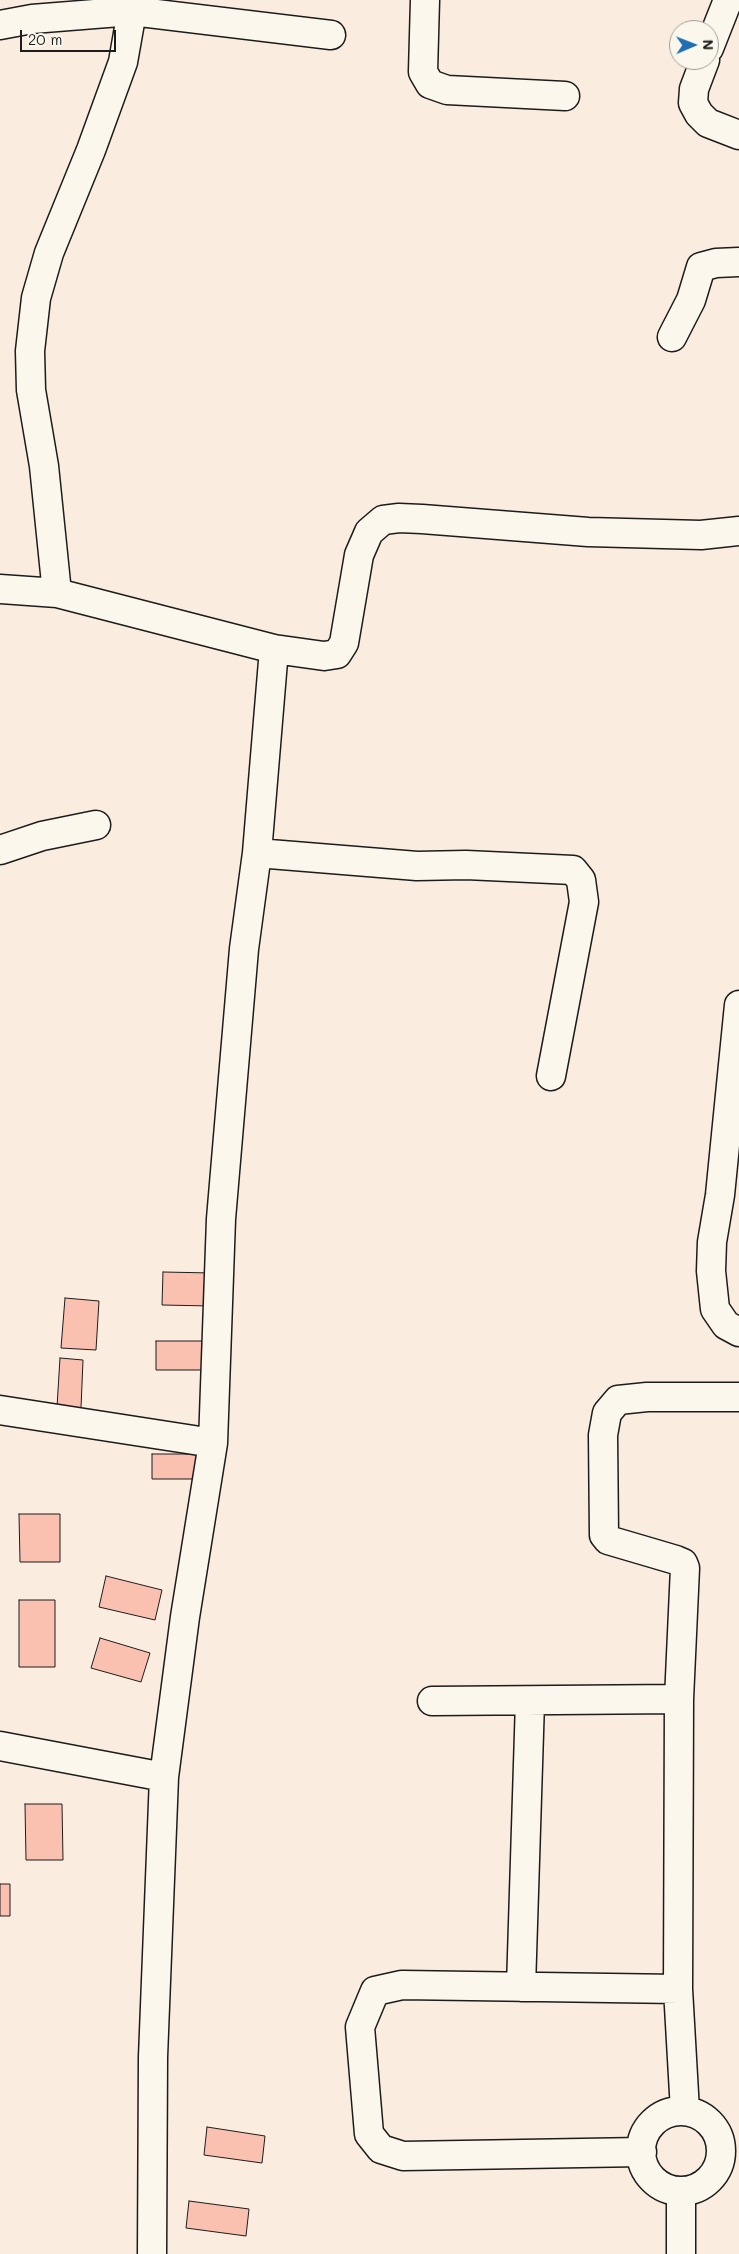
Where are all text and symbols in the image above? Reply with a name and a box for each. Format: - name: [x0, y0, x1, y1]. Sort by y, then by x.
- scale bar: [22, 20, 119, 52]
- north arrow: [669, 20, 719, 70]
- text: 20 m: [28, 29, 62, 49]
- text: N: [699, 39, 718, 50]

